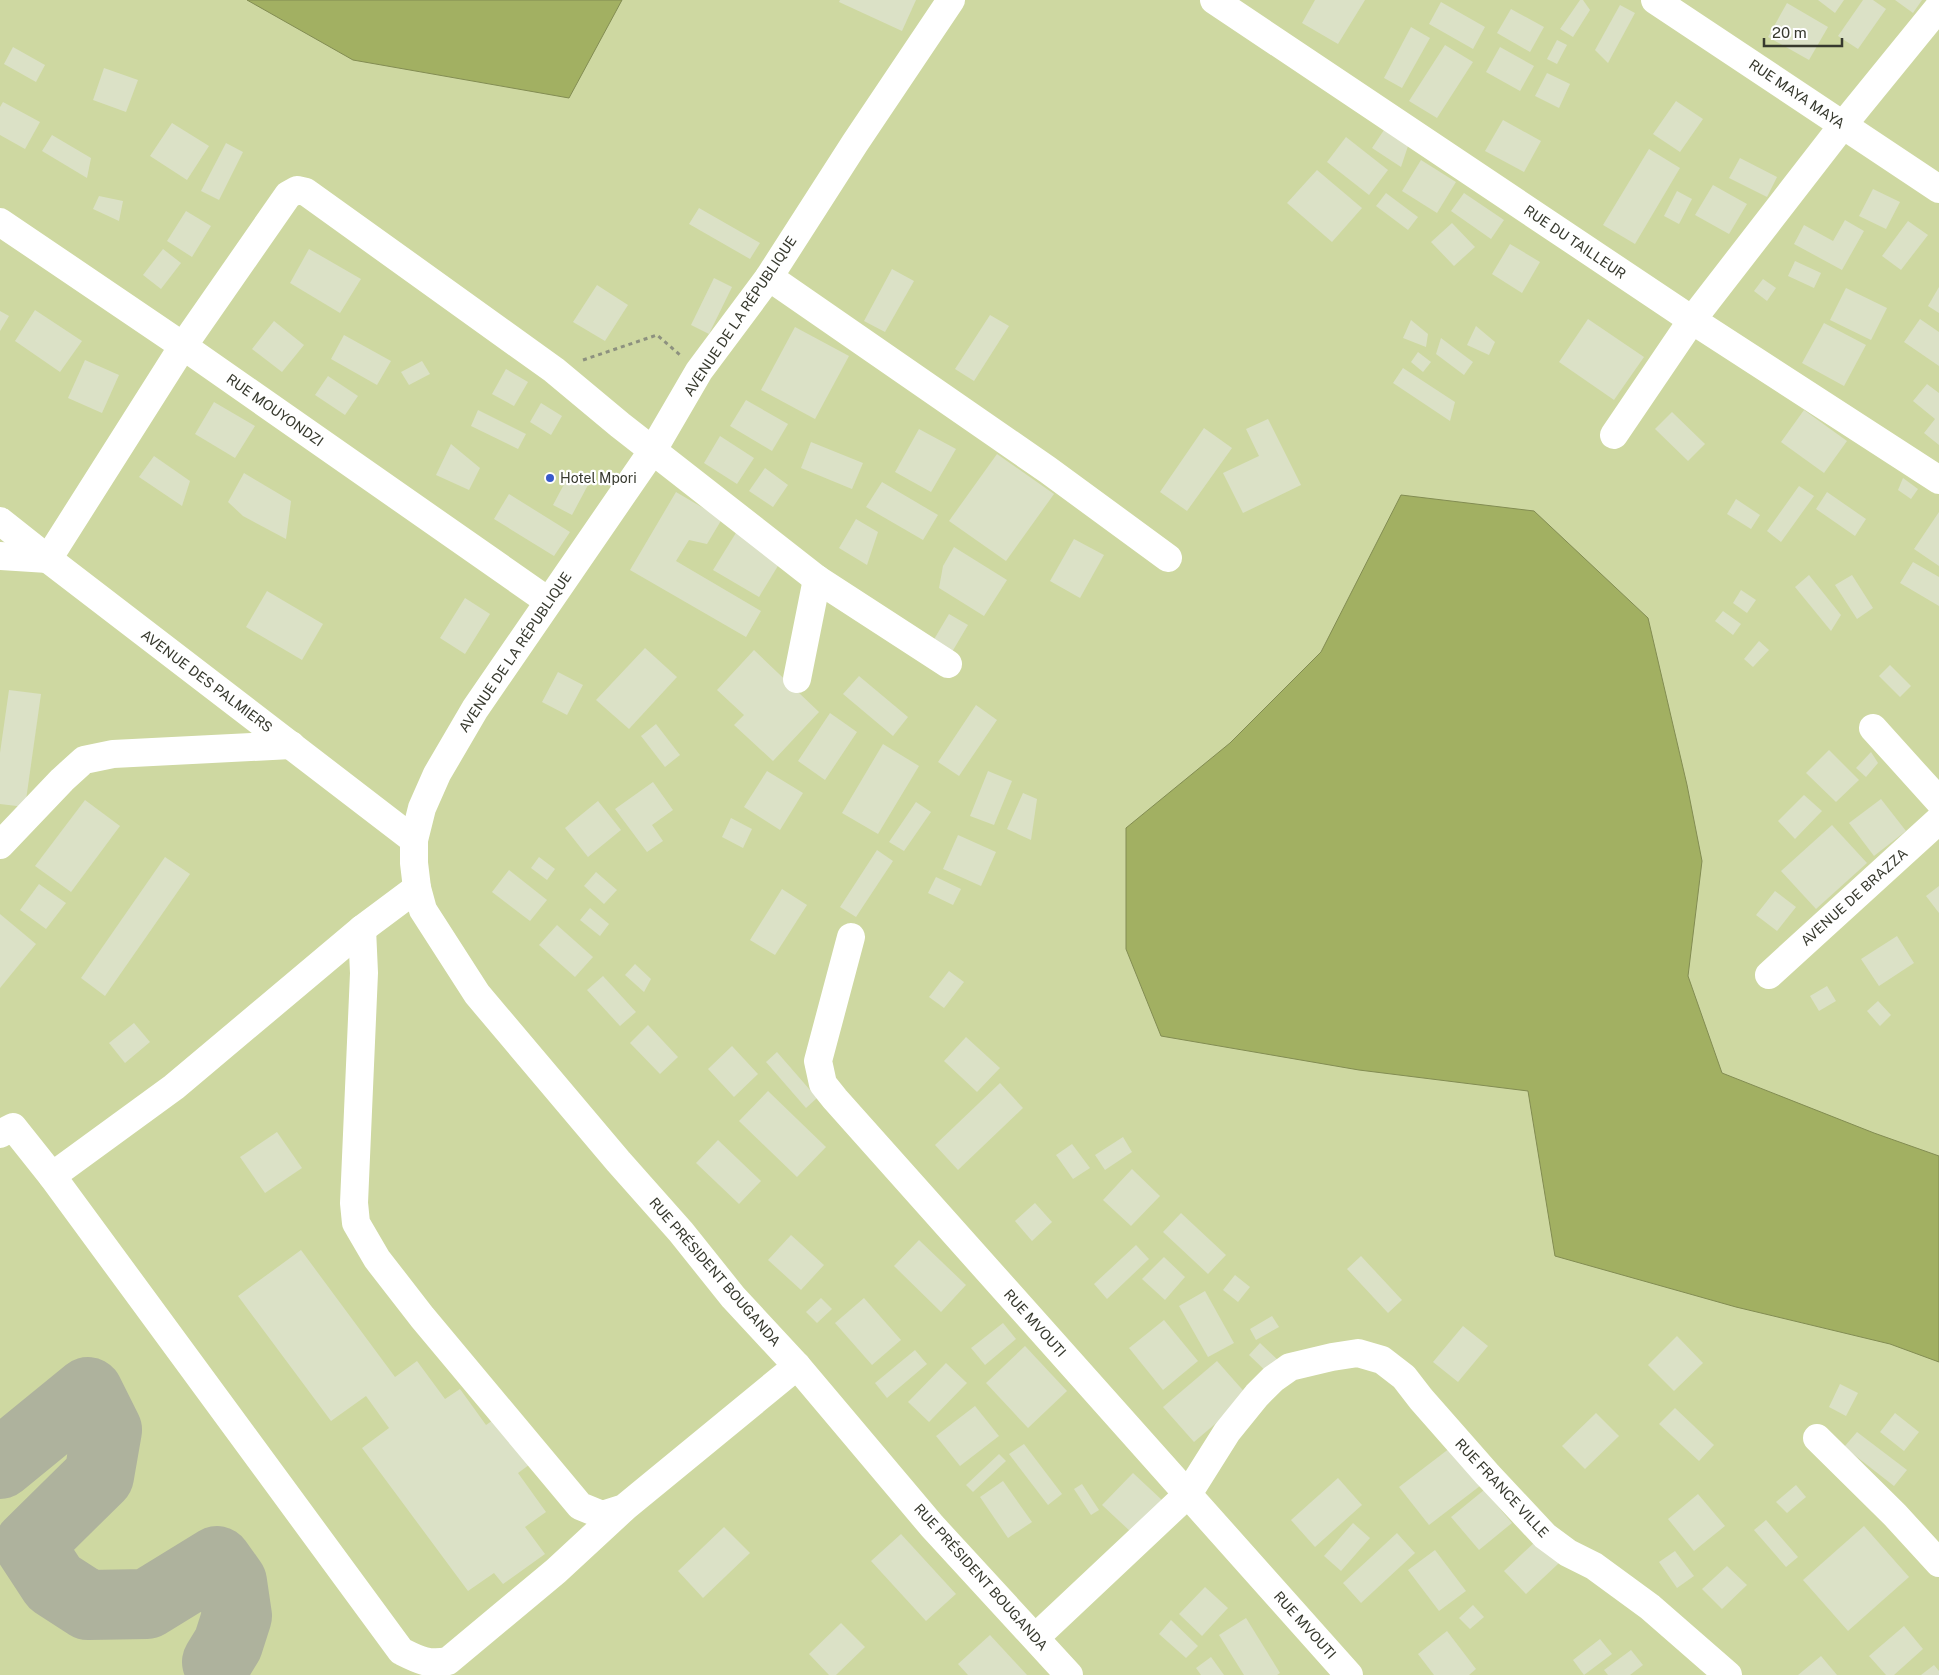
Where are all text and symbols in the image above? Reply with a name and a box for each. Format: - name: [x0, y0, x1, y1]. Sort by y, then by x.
- scale bar: [1764, 15, 1842, 47]
- text: 20 m: [1772, 24, 1807, 41]
- street label: RUE MAYA MAYA: [1746, 56, 1848, 132]
- street label: RUE DU TAILLEUR: [1521, 202, 1629, 282]
- street label: AVENUE DE LA RÉPUBLIQUE: [680, 232, 800, 399]
- street label: RUE MOUYONDZI: [224, 371, 326, 449]
- place label: Hotel Mpori: [560, 470, 637, 486]
- marker: Hotel Mpori: [544, 472, 556, 484]
- street label: AVENUE DE LA RÉPUBLIQUE: [455, 568, 575, 735]
- street label: AVENUE DES PALMIERS: [138, 626, 276, 736]
- street label: AVENUE DE BRAZZA: [1797, 845, 1911, 949]
- street label: RUE PRÉSIDENT BOUGANDA: [646, 1194, 785, 1350]
- street label: RUE MVOUTI: [1001, 1286, 1069, 1360]
- street label: RUE FRANCE VILLE: [1452, 1435, 1552, 1541]
- street label: RUE PRÉSIDENT BOUGANDA: [911, 1500, 1052, 1654]
- street label: RUE MVOUTI: [1271, 1588, 1339, 1662]

